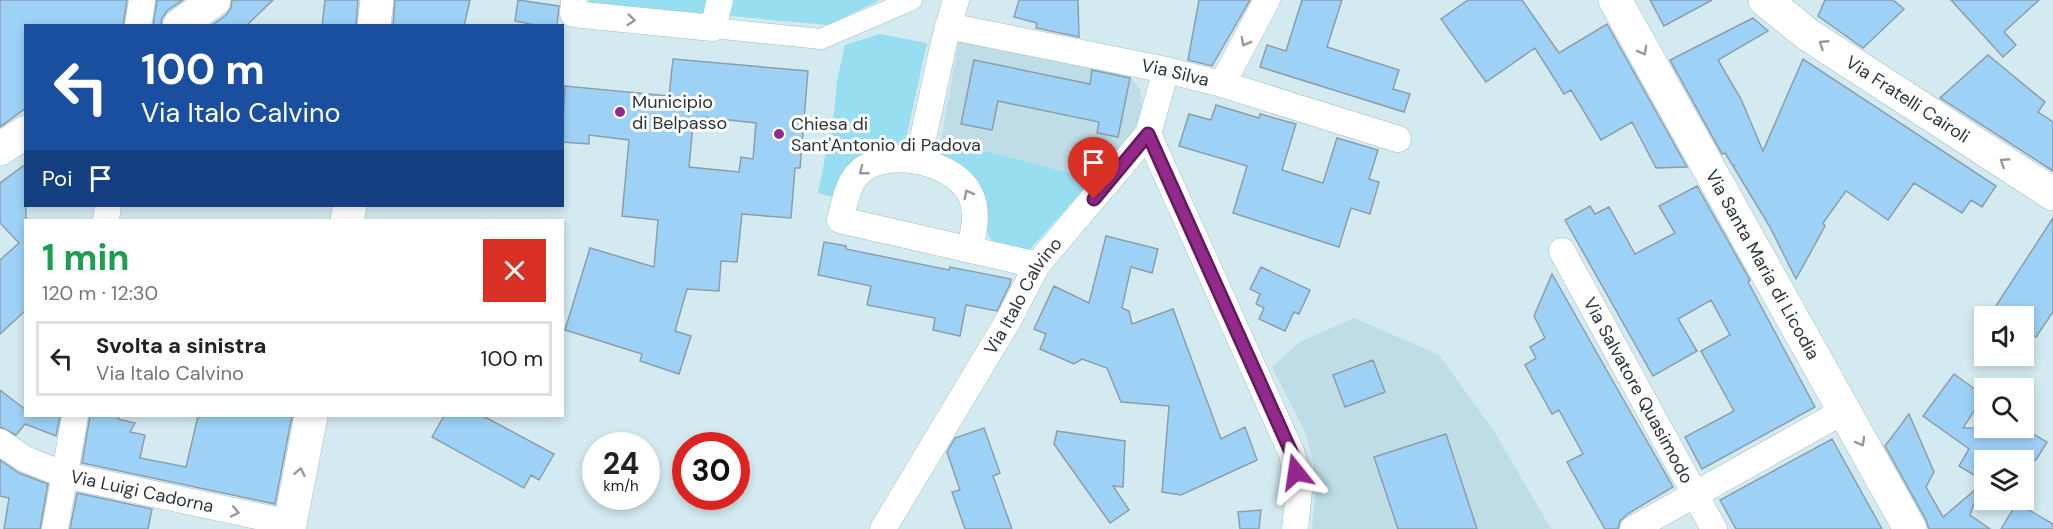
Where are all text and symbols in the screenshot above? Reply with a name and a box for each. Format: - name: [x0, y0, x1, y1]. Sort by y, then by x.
- one-way arrow: [627, 13, 636, 26]
- one-way arrow: [1241, 36, 1252, 47]
- one-way arrow: [1818, 41, 1829, 52]
- text: 100 m: [141, 42, 265, 97]
- one-way arrow: [1636, 45, 1648, 55]
- icon: left: [42, 48, 120, 126]
- street label: Via Fratelli Cairoli: [1841, 50, 1974, 149]
- street label: Via Silva: [1139, 53, 1212, 92]
- place label: Municipio di Belpasso: [632, 90, 727, 135]
- text: Via Italo Calvino: [141, 95, 341, 130]
- marker: Municipio di Belpasso: [613, 105, 627, 119]
- place label: Chiesa di Sant'Antonio di Padova: [791, 112, 981, 157]
- marker: Chiesa di Sant'Antonio di Padova: [772, 127, 786, 141]
- pin: [1068, 137, 1119, 199]
- icon: arrive: [1077, 146, 1110, 179]
- one-way arrow: [2000, 157, 2010, 169]
- icon: arrive: [84, 162, 117, 195]
- text: Poi: [42, 164, 72, 193]
- one-way arrow: [859, 164, 870, 175]
- street label: Via Santa Maria di Licodia: [1700, 165, 1825, 364]
- one-way arrow: [964, 190, 975, 200]
- street label: Via Italo Calvino: [979, 232, 1067, 359]
- text: 1 min: [42, 234, 130, 281]
- button: close: [483, 239, 546, 302]
- text: 120 m · 12:30: [42, 280, 158, 306]
- street label: Via Salvatore Quasimodo: [1578, 293, 1699, 488]
- map controls: [1974, 306, 2034, 510]
- button: sound: [1974, 306, 2034, 366]
- text: Svolta a sinistra: [96, 331, 266, 360]
- icon: left: [45, 342, 78, 375]
- text: 100 m: [481, 344, 543, 373]
- text: Via Italo Calvino: [96, 360, 244, 386]
- button: search: [1974, 378, 2034, 438]
- speed limit sign: 30: [672, 432, 750, 510]
- one-way arrow: [1854, 436, 1865, 446]
- position arrow: [1264, 440, 1328, 504]
- text: 24: [603, 444, 639, 483]
- button: layers: [1974, 450, 2034, 510]
- street label: Via Luigi Cadorna: [68, 464, 216, 518]
- one-way arrow: [293, 468, 306, 478]
- text: km/h: [603, 476, 639, 496]
- one-way arrow: [230, 504, 240, 517]

